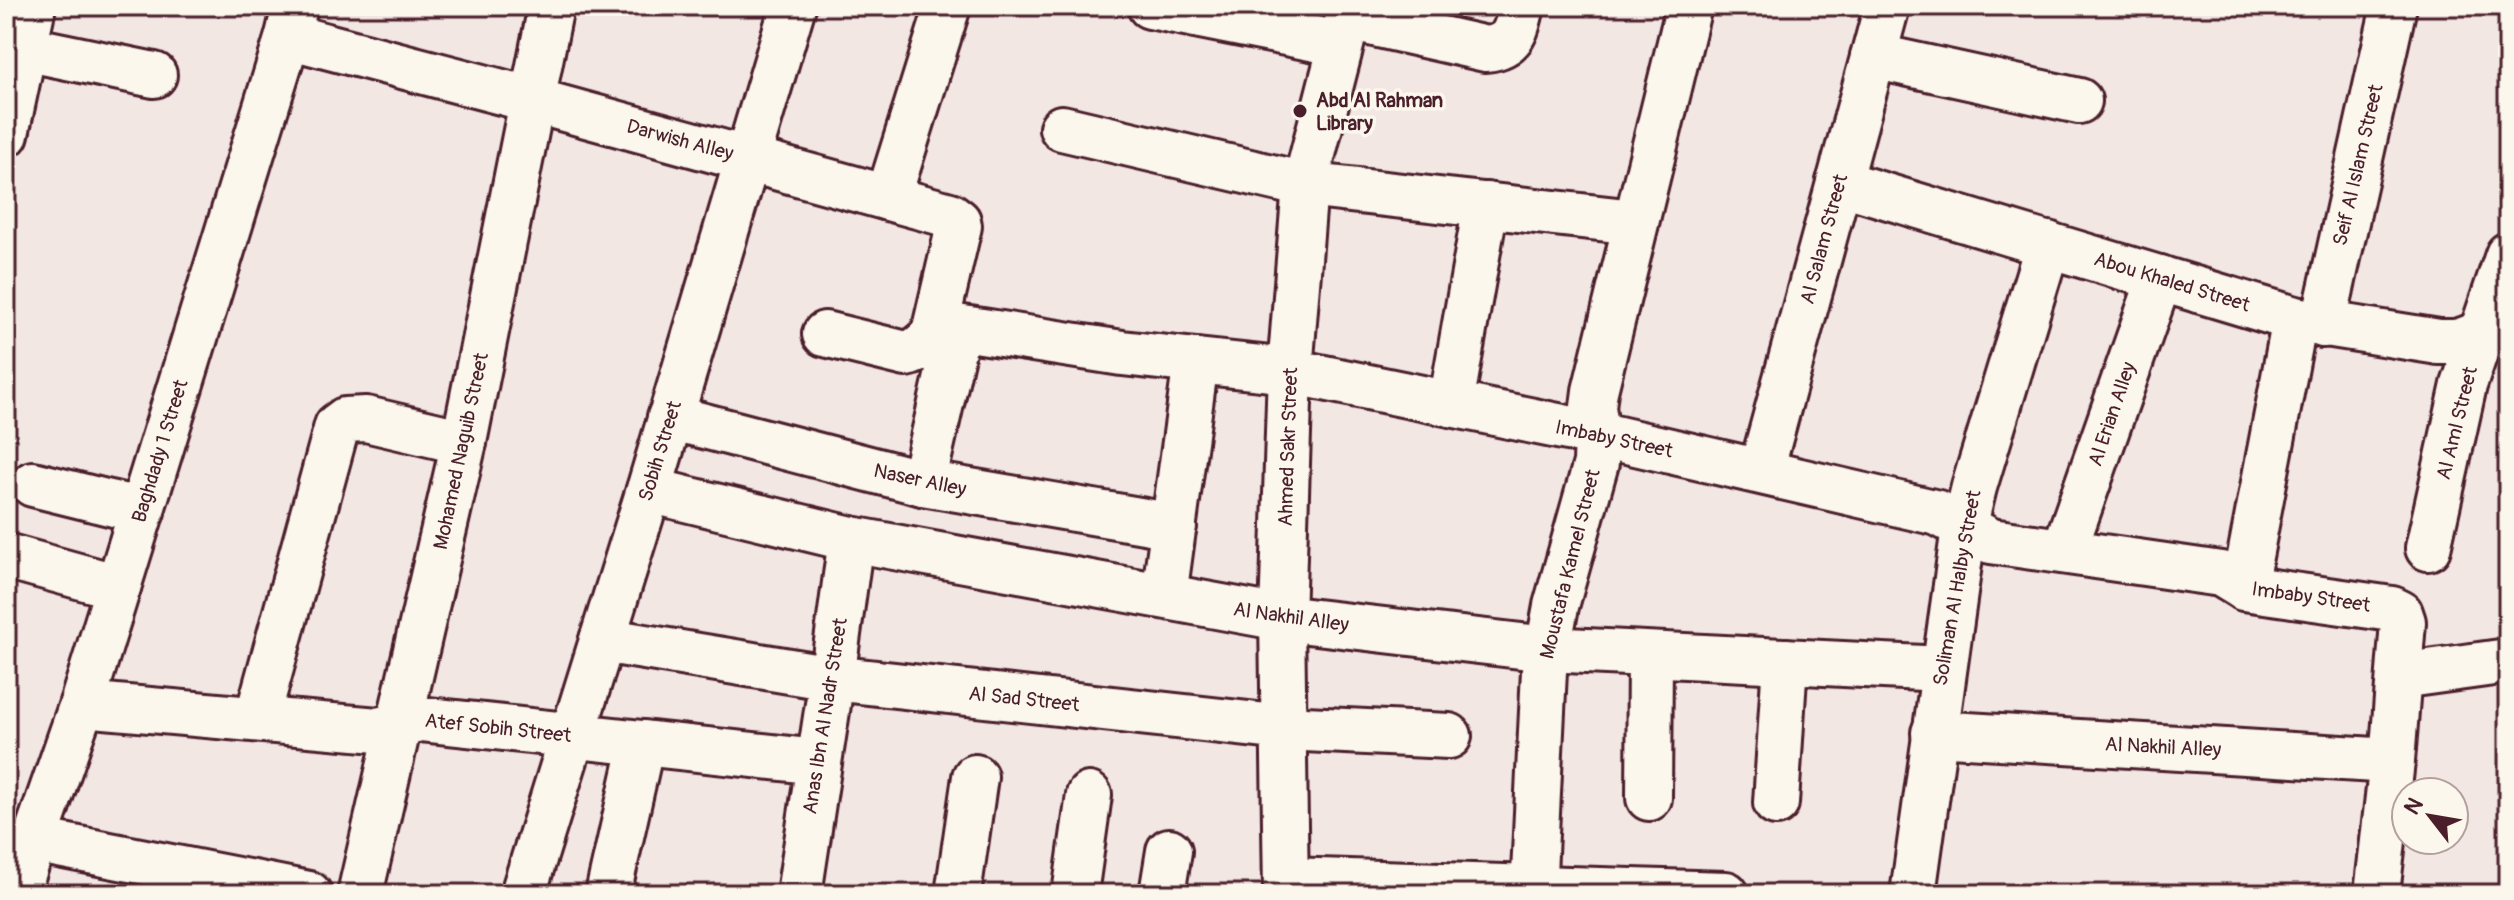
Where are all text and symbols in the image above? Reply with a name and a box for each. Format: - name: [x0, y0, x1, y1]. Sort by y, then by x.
- street label: Seif Al Islam Street: [2327, 81, 2389, 248]
- place label: Abd Al Rahman Library: [1316, 88, 1443, 136]
- marker: Abd Al Rahman Library: [1291, 102, 1309, 120]
- street label: Darwish Alley: [624, 114, 737, 166]
- street label: Al Salam Street: [1795, 170, 1854, 307]
- street label: Abou Khaled Street: [2091, 246, 2254, 318]
- street label: Mohamed Naguib Street: [428, 349, 494, 552]
- street label: Al Erian Alley: [2083, 358, 2142, 469]
- street label: Al Aml Street: [2431, 363, 2483, 482]
- street label: Ahmed Sakr Street: [1273, 366, 1303, 527]
- street label: Baghdady 1 Street: [126, 375, 194, 526]
- street label: Sobih Street: [633, 397, 687, 504]
- street label: Imbaby Street: [1553, 414, 1676, 464]
- street label: Naser Alley: [871, 458, 969, 502]
- street label: Moustafa Kamel Street: [1534, 466, 1606, 662]
- street label: Soliman Al Halby Street: [1927, 487, 1987, 688]
- street label: Imbaby Street: [2250, 576, 2373, 618]
- street label: Al Nakhil Alley: [1232, 597, 1351, 638]
- street label: Anas Ibn Al Nadr Street: [797, 615, 853, 816]
- street label: Al Sad Street: [967, 681, 1082, 717]
- street label: Atef Sobih Street: [424, 708, 573, 748]
- street label: Al Nakhil Alley: [2104, 731, 2222, 763]
- north arrow: [2390, 776, 2470, 856]
- text: N: [2398, 793, 2430, 820]

